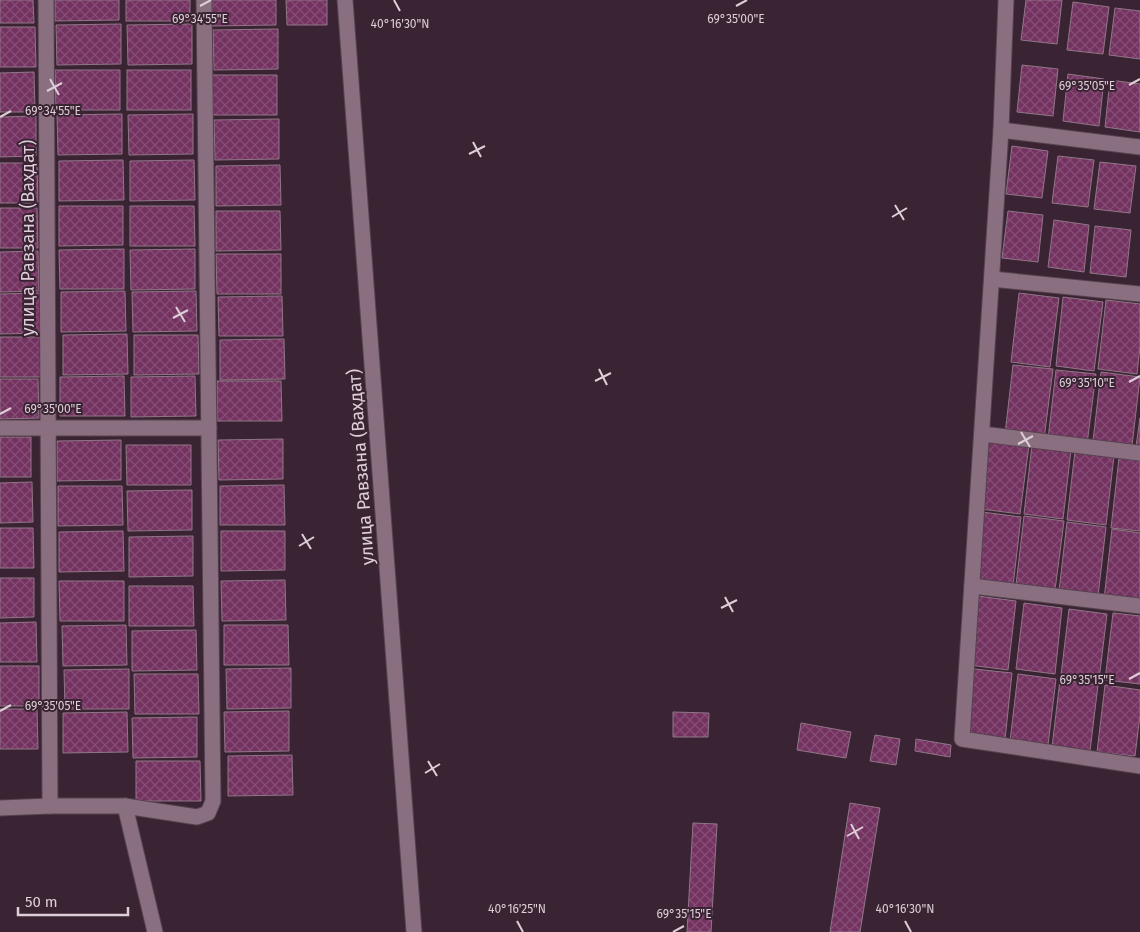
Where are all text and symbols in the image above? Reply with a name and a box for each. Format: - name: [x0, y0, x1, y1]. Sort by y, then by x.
- text: 69°34'55"E: [172, 12, 228, 26]
- text: 69°35'00"E: [707, 12, 765, 26]
- text: 40°16'30"N: [371, 17, 429, 31]
- text: 69°35'05"E: [1059, 79, 1115, 93]
- text: 69°34'55"E: [25, 104, 81, 118]
- street label: улица Равзана (Вахдат): [17, 140, 39, 336]
- street label: улица Равзана (Вахдат): [343, 368, 379, 566]
- text: 69°35'10"E: [1059, 376, 1115, 390]
- text: 69°35'00"E: [24, 402, 82, 416]
- text: 69°35'15"E: [1059, 673, 1115, 687]
- text: 69°35'05"E: [25, 699, 81, 713]
- scale bar: [18, 884, 128, 916]
- text: 50 m: [25, 893, 58, 911]
- text: 40°16'25"N: [488, 902, 546, 916]
- text: 40°16'30"N: [876, 902, 934, 916]
- text: 69°35'15"E: [656, 907, 712, 921]

